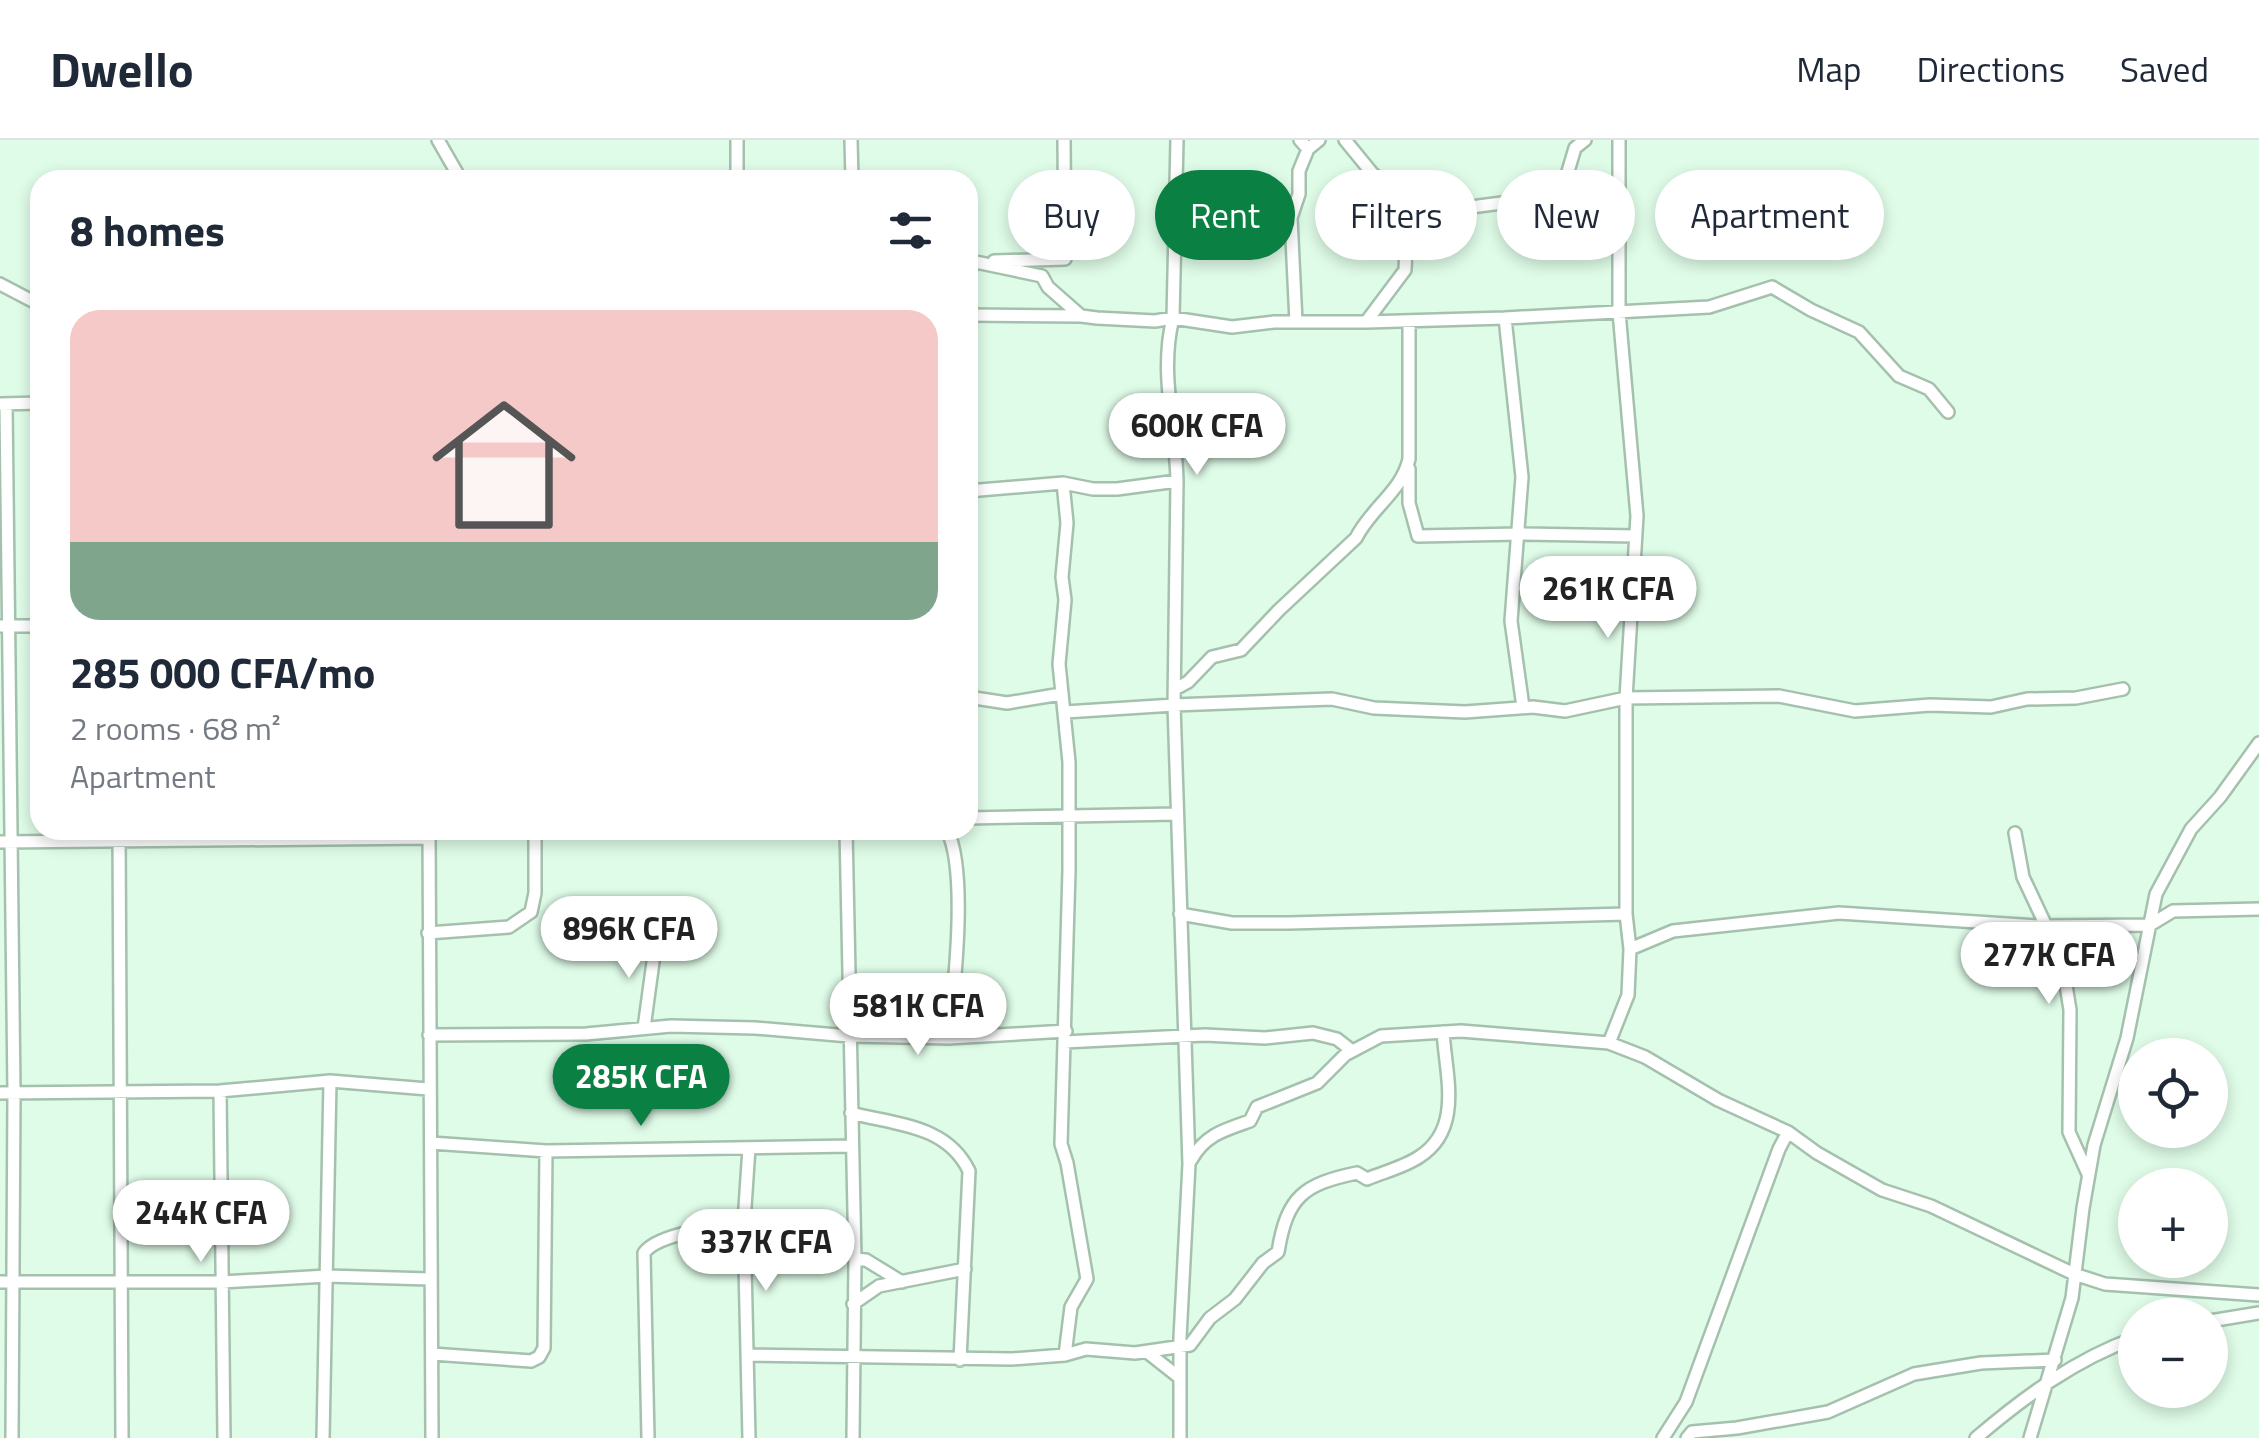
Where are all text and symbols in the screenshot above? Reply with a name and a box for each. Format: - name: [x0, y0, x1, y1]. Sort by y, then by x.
- text: Dwello: [50, 33, 194, 106]
- text: Map: [1796, 42, 1862, 96]
- text: Directions: [1917, 42, 2065, 96]
- text: Saved: [2120, 42, 2209, 96]
- chip: Buy: [1008, 170, 1135, 260]
- chip: Rent: [1155, 170, 1295, 260]
- chip: Filters: [1315, 170, 1477, 260]
- chip: New: [1497, 170, 1635, 260]
- chip: Apartment: [1655, 170, 1884, 260]
- text: 8 homes: [70, 198, 225, 262]
- icon: filters: [883, 203, 938, 258]
- icon: home: [414, 375, 594, 555]
- pin: 600K CFA: [1094, 393, 1300, 478]
- text: 600K CFA: [1131, 401, 1263, 449]
- pin: 261K CFA: [1505, 556, 1711, 641]
- text: 261K CFA: [1542, 564, 1674, 612]
- text: 285 000 CFA/mo: [70, 640, 375, 704]
- text: 2 rooms · 68 m²: [70, 704, 281, 752]
- text: Apartment: [70, 752, 216, 800]
- pin: 896K CFA: [526, 896, 732, 981]
- text: 896K CFA: [563, 904, 695, 952]
- pin: 277K CFA: [1946, 922, 2152, 1007]
- text: 277K CFA: [1983, 930, 2115, 978]
- pin: 581K CFA: [815, 973, 1021, 1058]
- text: 581K CFA: [852, 981, 984, 1029]
- map controls: [2118, 1038, 2228, 1408]
- button: locate: [2118, 1038, 2228, 1148]
- pin: 285K CFA: [538, 1044, 744, 1129]
- text: 285K CFA: [575, 1052, 707, 1100]
- button: +: [2118, 1168, 2228, 1278]
- pin: 244K CFA: [98, 1180, 304, 1265]
- text: 244K CFA: [135, 1188, 267, 1236]
- pin: 337K CFA: [663, 1209, 869, 1294]
- text: 337K CFA: [700, 1217, 832, 1265]
- button: −: [2118, 1298, 2228, 1408]

